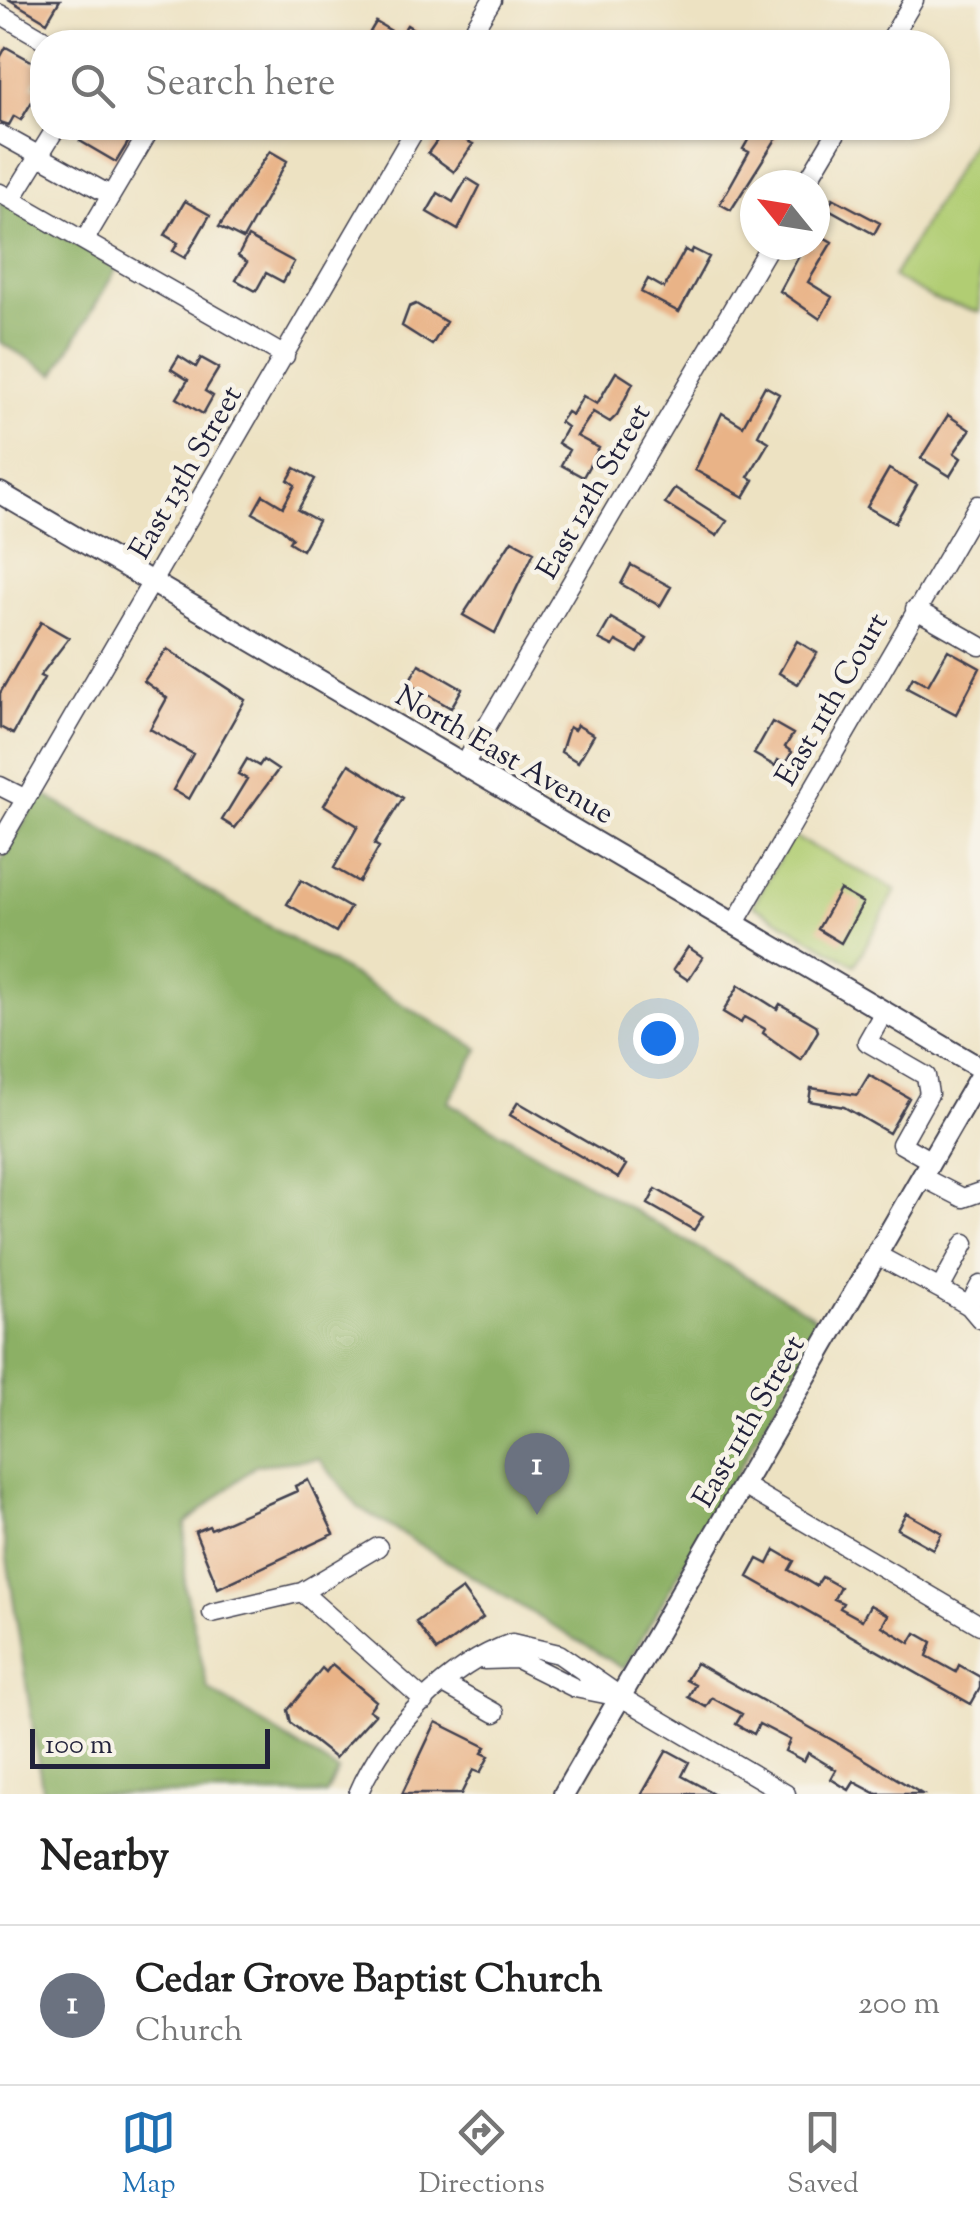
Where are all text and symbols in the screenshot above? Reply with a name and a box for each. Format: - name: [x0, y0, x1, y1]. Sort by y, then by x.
- search box: [30, 30, 950, 140]
- icon: search: [65, 58, 120, 113]
- text: Search here: [145, 58, 336, 112]
- north arrow: [740, 170, 830, 260]
- street label: East 13th Street: [120, 378, 254, 568]
- street label: East 12th Street: [527, 397, 663, 588]
- street label: East 11th Court: [766, 606, 900, 795]
- street label: North East Avenue: [386, 676, 621, 836]
- your location: [633, 1013, 684, 1064]
- street label: East 11th Street: [683, 1328, 817, 1516]
- pin: 1: [504, 1432, 570, 1515]
- scale bar: [30, 1724, 270, 1768]
- text: 100 m: [45, 1726, 113, 1766]
- text: Nearby: [40, 1829, 169, 1889]
- text: Cedar Grove Baptist Church: [135, 1955, 602, 2009]
- text: 1: [67, 1982, 78, 2028]
- text: 200 m: [858, 1982, 940, 2028]
- text: Church: [135, 2009, 243, 2055]
- tab: Map: [121, 2105, 176, 2205]
- tab: Directions: [418, 2105, 545, 2205]
- tab: Saved: [787, 2105, 859, 2205]

